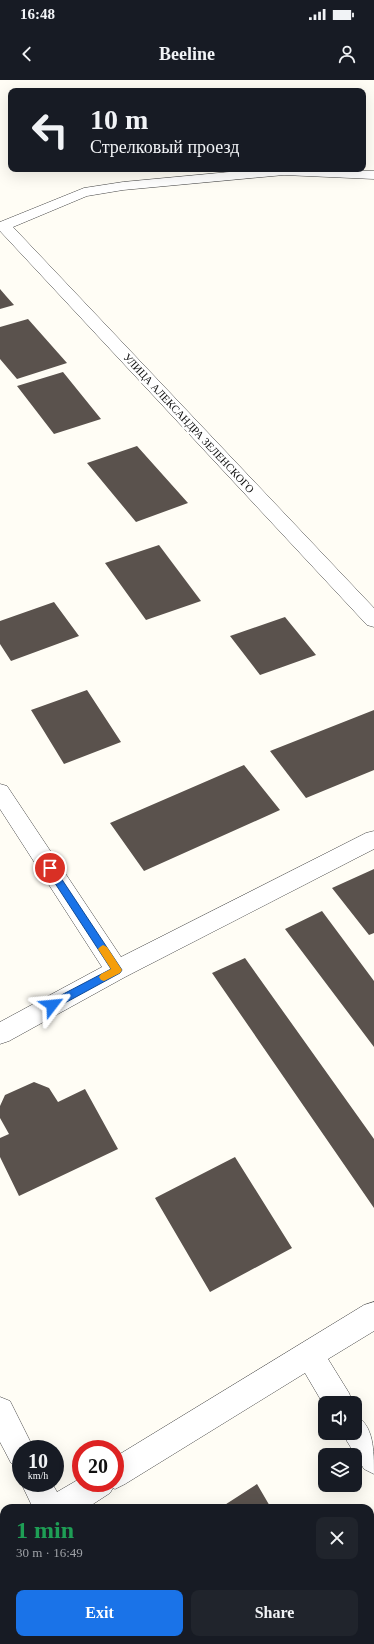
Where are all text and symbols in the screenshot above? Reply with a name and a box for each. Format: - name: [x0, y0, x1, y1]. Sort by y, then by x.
- text: 16:48: [20, 6, 55, 22]
- icon: back: [16, 43, 38, 65]
- icon: person: [336, 43, 358, 65]
- text: Beeline: [159, 44, 215, 64]
- icon: left: [24, 104, 76, 156]
- text: 10 m: [90, 104, 148, 135]
- text: Стрелковый проезд: [90, 137, 239, 157]
- street label: УЛИЦА АЛЕКСАНДРА ЗЕЛЕНСКОГО: [121, 351, 257, 495]
- pin: [33, 851, 67, 885]
- icon: arrive: [39, 857, 61, 879]
- position arrow: [31, 984, 73, 1026]
- map controls: [318, 1396, 362, 1492]
- button: sound: [318, 1396, 362, 1440]
- speed limit sign: 20: [72, 1440, 124, 1492]
- button: layers: [318, 1448, 362, 1492]
- text: 10: [28, 1450, 48, 1472]
- text: km/h: [28, 1470, 48, 1481]
- text: 1 min: [16, 1517, 74, 1543]
- button: close: [316, 1517, 358, 1559]
- text: 30 m · 16:49: [16, 1545, 83, 1560]
- button: Exit: [16, 1590, 183, 1636]
- button: Share: [191, 1590, 358, 1636]

